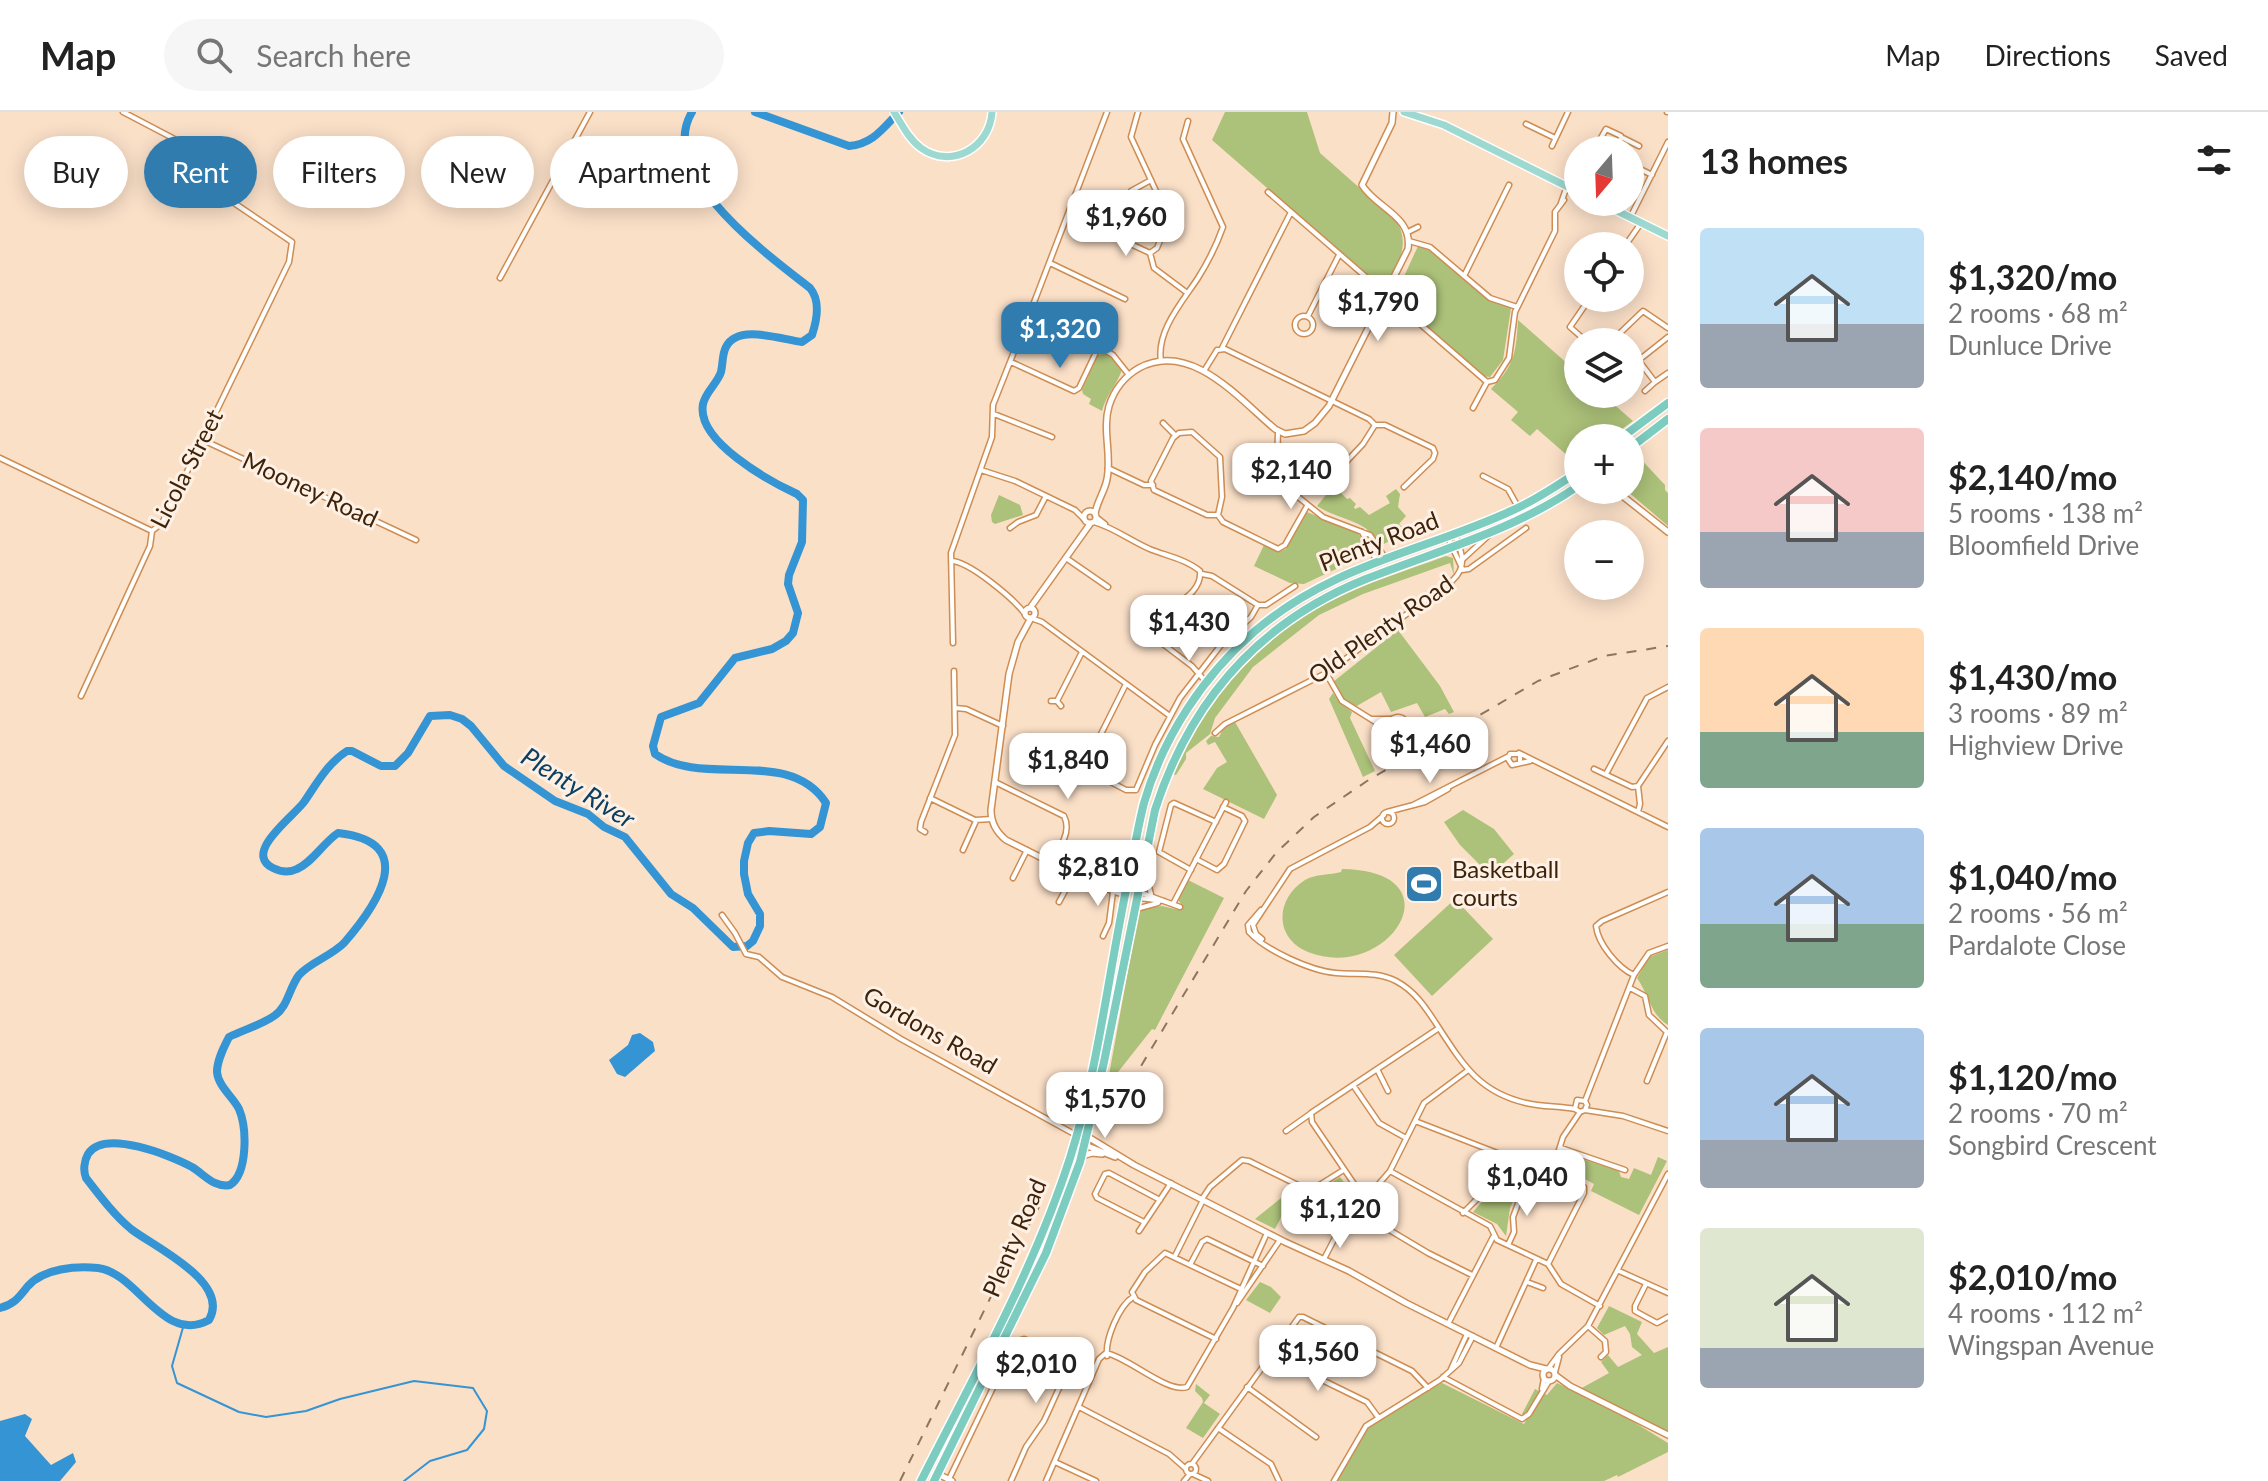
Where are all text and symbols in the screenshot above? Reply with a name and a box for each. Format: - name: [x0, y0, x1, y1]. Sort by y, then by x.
- search box: [164, 19, 724, 91]
- text: Map: [40, 32, 116, 78]
- icon: search: [192, 33, 236, 77]
- text: Search here: [256, 37, 411, 73]
- text: Map: [1885, 38, 1940, 72]
- text: Directions: [1984, 38, 2111, 72]
- text: Saved: [2155, 38, 2228, 72]
- chip: Buy: [24, 136, 128, 208]
- chip: Rent: [144, 136, 257, 208]
- chip: Filters: [273, 136, 405, 208]
- chip: New: [421, 136, 534, 208]
- chip: Apartment: [550, 136, 738, 208]
- north arrow: [1564, 136, 1644, 216]
- map controls: [1564, 136, 1644, 600]
- icon: filters: [2192, 138, 2236, 182]
- text: 13 homes: [1700, 140, 1848, 181]
- pin: $1,960: [1061, 190, 1191, 258]
- text: $1,960: [1085, 200, 1167, 232]
- button: locate: [1564, 232, 1644, 312]
- text: $1,320/mo: [1948, 256, 2117, 297]
- icon: home: [1764, 260, 1860, 356]
- pin: $1,790: [1313, 275, 1443, 343]
- text: $1,790: [1337, 285, 1419, 317]
- text: 2 rooms · 68 m²: [1948, 297, 2128, 329]
- pin: $1,320: [995, 302, 1125, 370]
- text: $1,320: [1019, 312, 1101, 344]
- button: layers: [1564, 328, 1644, 408]
- text: Dunluce Drive: [1948, 329, 2112, 361]
- street label: Licola Street: [143, 404, 228, 533]
- button: +: [1564, 424, 1644, 504]
- pin: $2,140: [1226, 443, 1356, 511]
- street label: Mooney Road: [238, 445, 383, 533]
- text: $2,140: [1250, 453, 1332, 485]
- text: $2,140/mo: [1948, 456, 2117, 497]
- icon: home: [1764, 460, 1860, 556]
- text: 5 rooms · 138 m²: [1948, 497, 2143, 529]
- street label: Plenty Road: [1315, 505, 1442, 577]
- button: −: [1564, 520, 1644, 600]
- text: Bloomfield Drive: [1948, 529, 2139, 561]
- street label: Old Plenty Road: [1302, 568, 1458, 689]
- pin: $1,430: [1124, 595, 1254, 663]
- text: $1,430: [1148, 605, 1230, 637]
- text: $1,430/mo: [1948, 656, 2117, 697]
- icon: home: [1764, 660, 1860, 756]
- text: 3 rooms · 89 m²: [1948, 697, 2128, 729]
- pin: $1,460: [1365, 717, 1495, 785]
- text: $1,460: [1389, 727, 1471, 759]
- text: Highview Drive: [1948, 729, 2123, 761]
- pin: $1,840: [1003, 733, 1133, 801]
- water label: Plenty River: [516, 740, 642, 835]
- text: $1,840: [1027, 743, 1109, 775]
- pin: $2,810: [1033, 840, 1163, 908]
- text: $2,810: [1057, 850, 1139, 882]
- place label: Basketball courts: [1452, 854, 1559, 911]
- text: $1,040/mo: [1948, 856, 2117, 897]
- icon: home: [1764, 860, 1860, 956]
- sports icon: Basketball courts: [1403, 863, 1445, 905]
- text: 2 rooms · 56 m²: [1948, 897, 2128, 929]
- text: Pardalote Close: [1948, 929, 2126, 961]
- street label: Gordons Road: [859, 980, 1003, 1080]
- text: $1,120/mo: [1948, 1056, 2117, 1097]
- icon: home: [1764, 1060, 1860, 1156]
- pin: $1,570: [1040, 1072, 1170, 1140]
- text: $1,570: [1064, 1082, 1146, 1114]
- text: 2 rooms · 70 m²: [1948, 1097, 2128, 1129]
- text: Songbird Crescent: [1948, 1129, 2157, 1161]
- pin: $1,040: [1462, 1150, 1592, 1218]
- text: $1,040: [1486, 1160, 1568, 1192]
- street label: Plenty Road: [976, 1174, 1052, 1301]
- pin: $1,120: [1275, 1182, 1405, 1250]
- text: $1,120: [1299, 1192, 1381, 1224]
- text: $2,010/mo: [1948, 1256, 2117, 1297]
- icon: home: [1764, 1260, 1860, 1356]
- text: 4 rooms · 112 m²: [1948, 1297, 2143, 1329]
- pin: $1,560: [1253, 1325, 1383, 1393]
- text: Wingspan Avenue: [1948, 1329, 2154, 1361]
- text: $1,560: [1277, 1335, 1359, 1367]
- pin: $2,010: [971, 1337, 1101, 1405]
- text: $2,010: [995, 1347, 1077, 1379]

